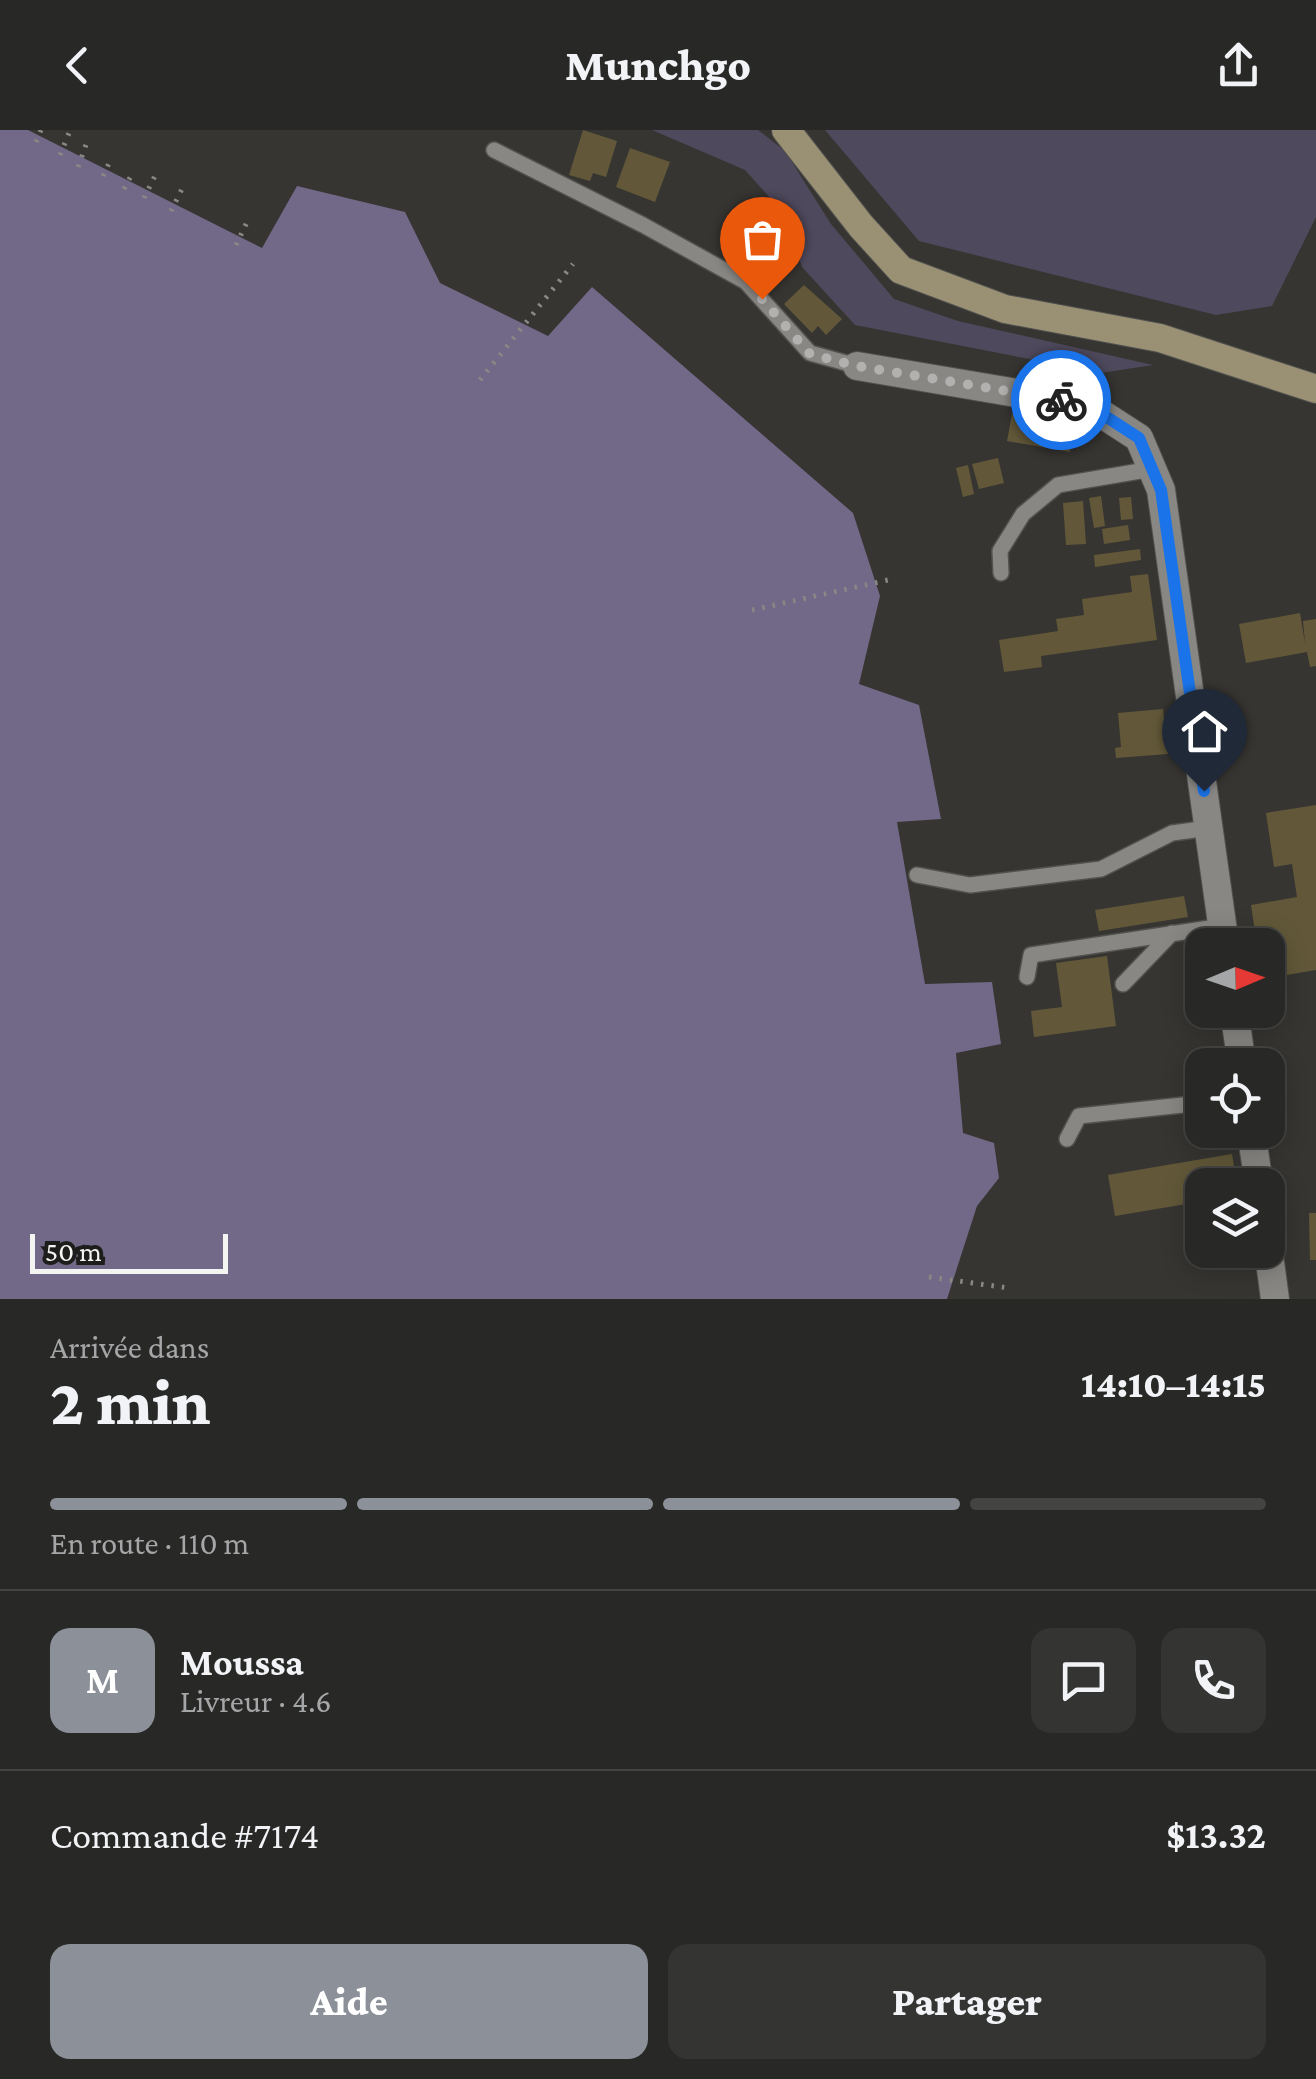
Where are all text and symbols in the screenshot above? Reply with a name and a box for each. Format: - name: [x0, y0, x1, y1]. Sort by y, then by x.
- icon: back: [50, 38, 105, 93]
- icon: share: [1211, 38, 1266, 93]
- text: Munchgo: [565, 40, 751, 90]
- pin: [720, 197, 805, 300]
- icon: bag: [735, 212, 790, 267]
- courier: [1011, 350, 1111, 450]
- icon: bike: [1034, 373, 1089, 428]
- pin: [1162, 689, 1247, 792]
- icon: home: [1177, 704, 1232, 759]
- north arrow: [1185, 928, 1285, 1028]
- map controls: [1185, 928, 1285, 1268]
- button: locate: [1185, 1048, 1285, 1148]
- button: layers: [1185, 1168, 1285, 1268]
- scale bar: [30, 1229, 228, 1274]
- text: 50 m: [45, 1236, 102, 1267]
- text: Arrivée dans: [50, 1329, 209, 1365]
- text: 14:10–14:15: [1081, 1363, 1266, 1405]
- text: 2 min: [50, 1366, 211, 1438]
- text: En route · 110 m: [50, 1525, 249, 1561]
- button: chat: [1031, 1628, 1136, 1733]
- button: phone: [1161, 1628, 1266, 1733]
- text: Moussa: [180, 1641, 304, 1683]
- text: M: [86, 1659, 119, 1701]
- text: Livreur · 4.6: [180, 1683, 332, 1719]
- text: Commande #7174: [50, 1814, 319, 1856]
- text: $13.32: [1166, 1814, 1266, 1856]
- button: Aide: [50, 1944, 648, 2059]
- button: Partager: [668, 1944, 1266, 2059]

